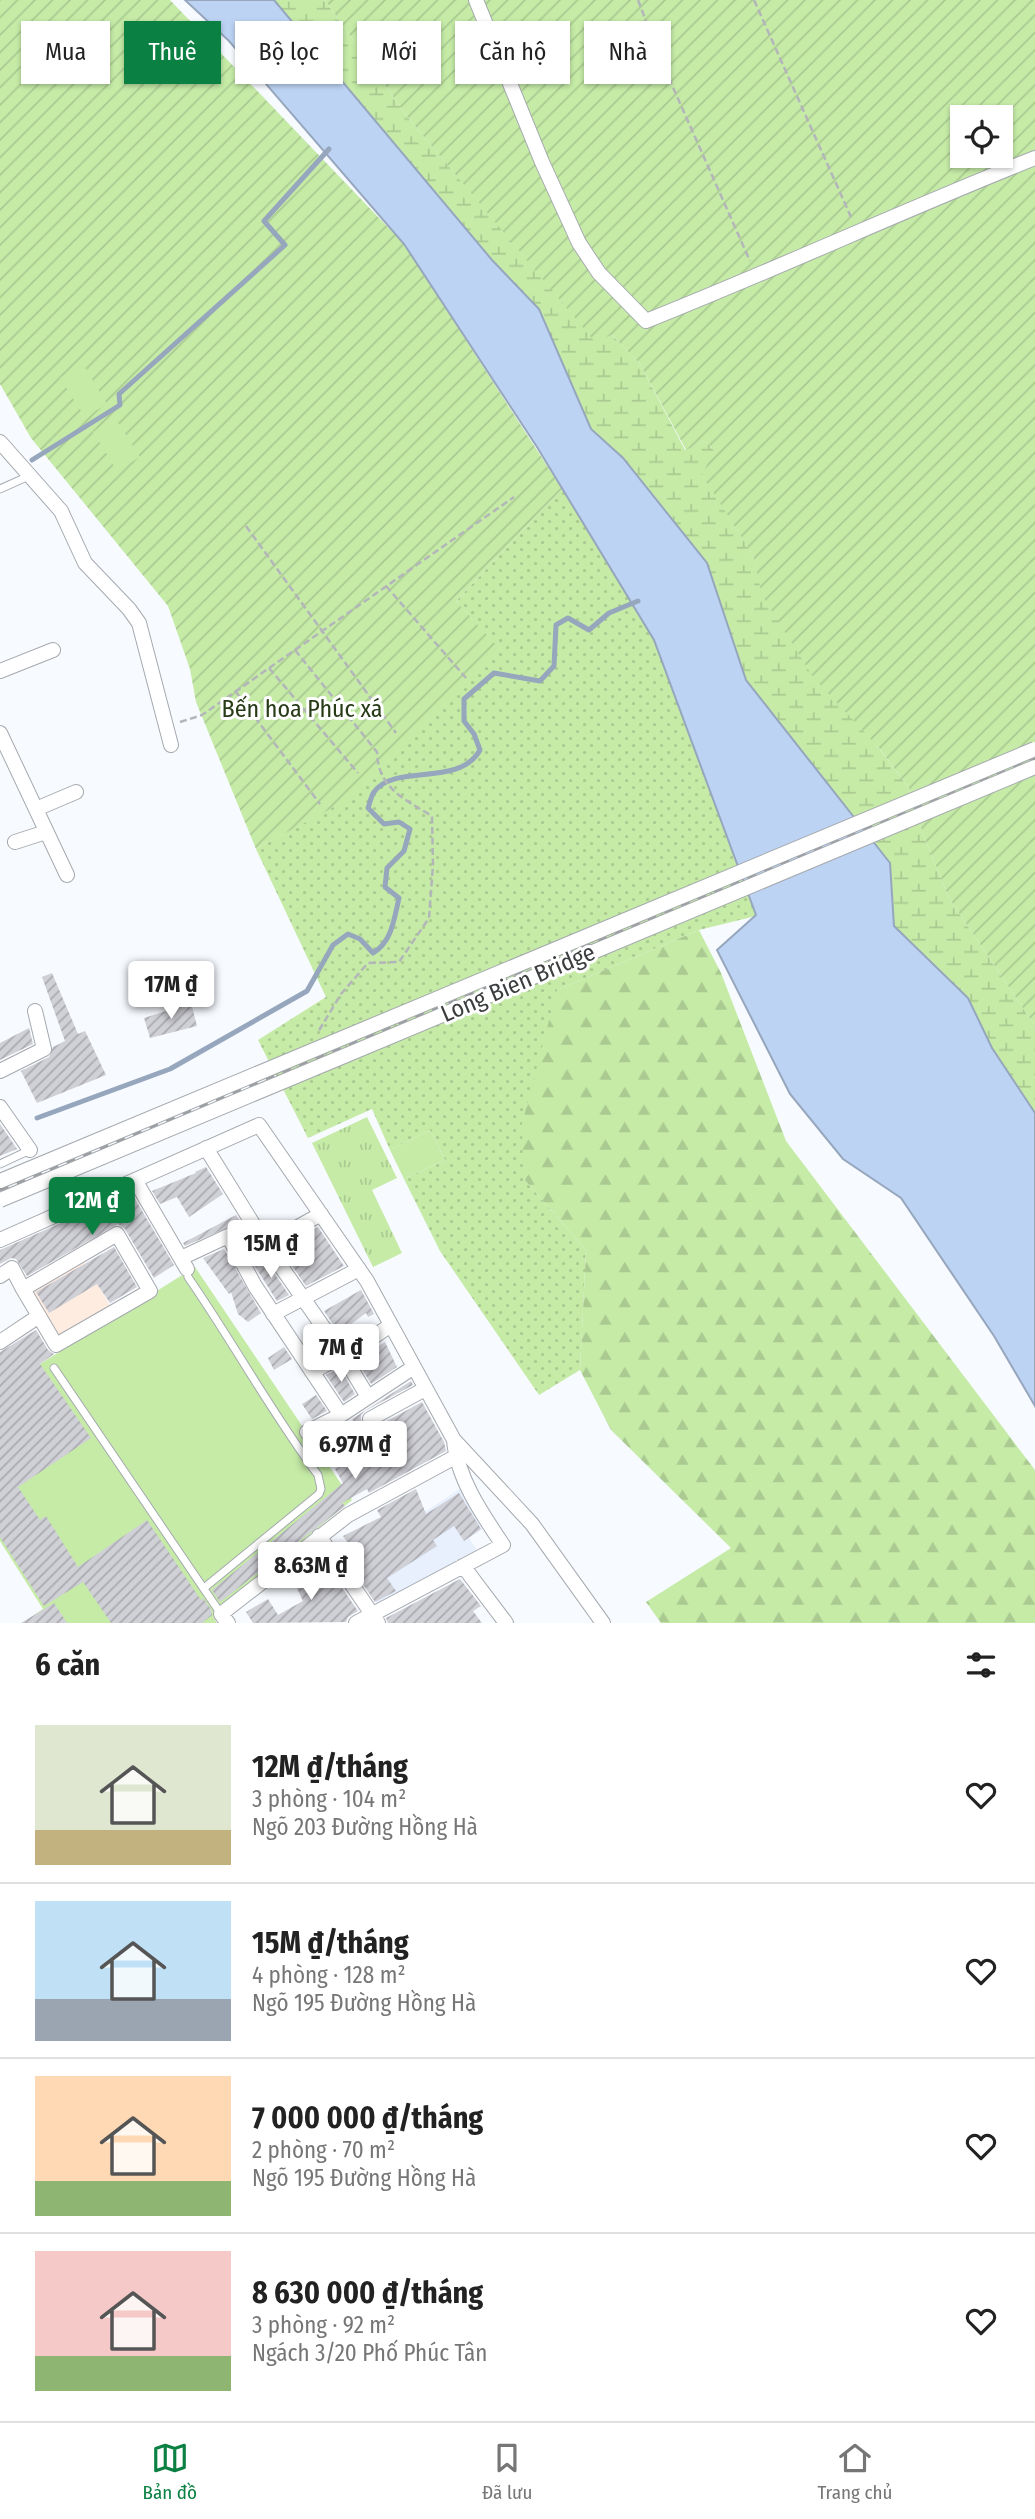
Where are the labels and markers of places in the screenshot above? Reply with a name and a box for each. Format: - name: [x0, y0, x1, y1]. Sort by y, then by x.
- pin: 17M ₫: [122, 962, 220, 1021]
- pin: 12M ₫: [43, 1178, 141, 1237]
- pin: 15M ₫: [222, 1220, 320, 1280]
- pin: 7M ₫: [300, 1324, 382, 1384]
- pin: 6.97M ₫: [290, 1422, 420, 1481]
- pin: 8.63M ₫: [246, 1542, 376, 1602]

